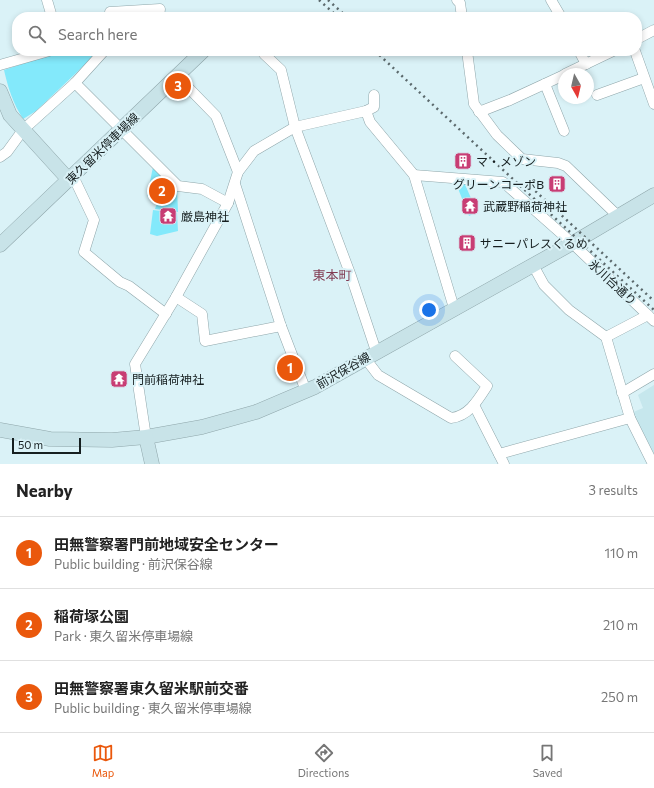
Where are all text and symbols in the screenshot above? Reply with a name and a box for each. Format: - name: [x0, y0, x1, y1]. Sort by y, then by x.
- search box: [12, 12, 642, 56]
- icon: search: [26, 23, 48, 45]
- text: Search here: [58, 25, 137, 43]
- north arrow: [558, 68, 594, 104]
- pin: 3: [165, 71, 191, 101]
- street label: 東久留米停車場線: [63, 110, 141, 186]
- building icon: マ・メゾン: [453, 151, 473, 171]
- place label: マ・メゾン: [476, 154, 536, 168]
- building icon: グリーンコーポB: [547, 174, 567, 194]
- pin: 2: [149, 176, 175, 206]
- place label: グリーンコーポB: [453, 177, 544, 191]
- temple icon: 武蔵野稲荷神社: [460, 196, 480, 216]
- place label: 武蔵野稲荷神社: [483, 199, 567, 213]
- temple icon: 厳島神社: [158, 206, 178, 226]
- place label: 厳島神社: [181, 209, 229, 223]
- building icon: サニーパレスくるめ: [457, 233, 477, 253]
- place label: サニーパレスくるめ: [480, 236, 588, 250]
- street label: 氷川台通り: [586, 256, 640, 308]
- district label: 東本町: [312, 267, 352, 283]
- your location: [419, 300, 439, 320]
- street label: 前沢保谷線: [314, 349, 372, 391]
- pin: 1: [277, 353, 303, 383]
- temple icon: 門前稲荷神社: [109, 369, 129, 389]
- place label: 門前稲荷神社: [132, 372, 204, 386]
- scale bar: [12, 436, 81, 455]
- text: 50 m: [18, 438, 43, 451]
- text: Nearby: [16, 480, 73, 501]
- text: 3 results: [589, 482, 638, 498]
- text: 田無警察署門前地域安全センター: [54, 535, 279, 553]
- text: 1: [26, 545, 32, 561]
- text: 110 m: [605, 545, 638, 561]
- text: Public building · 前沢保谷線: [54, 556, 213, 572]
- text: 稲荷塚公園: [54, 607, 129, 625]
- text: 2: [25, 617, 33, 633]
- text: 210 m: [603, 617, 638, 633]
- text: Park · 東久留米停車場線: [54, 628, 193, 644]
- text: 田無警察署東久留米駅前交番: [54, 679, 249, 697]
- text: 3: [25, 689, 33, 705]
- text: 250 m: [601, 689, 638, 705]
- text: Public building · 東久留米停車場線: [54, 700, 252, 716]
- tab: Map: [92, 742, 114, 779]
- tab: Directions: [298, 742, 349, 779]
- tab: Saved: [533, 742, 562, 779]

